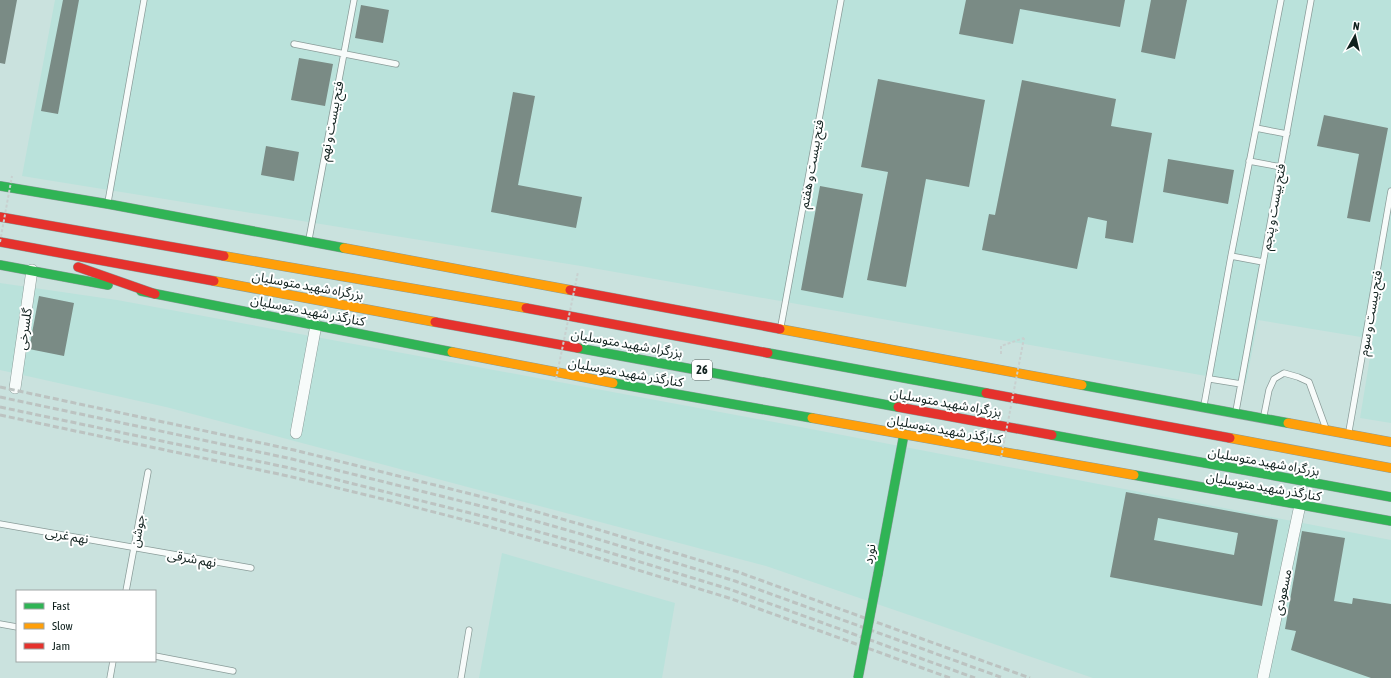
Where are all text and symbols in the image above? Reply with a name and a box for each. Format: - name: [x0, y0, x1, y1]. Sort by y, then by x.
- north arrow: [1335, 16, 1375, 56]
- text: N: [1352, 20, 1360, 32]
- street label: فتح بیست و نهم: [316, 80, 350, 163]
- street label: فتح بیست و هفتم: [796, 118, 830, 210]
- street label: فتح بیست و پنجم: [1258, 162, 1291, 252]
- street label: بزرگراه شهید متوسلیان: [251, 268, 365, 304]
- street label: فتح بیست و سوم: [1356, 269, 1388, 357]
- street label: کنارگذر شهید متوسلیان: [249, 292, 367, 330]
- street label: گلسرخی: [14, 307, 36, 351]
- street label: بزرگراه شهید متوسلیان: [570, 326, 684, 362]
- street label: کنارگذر شهید متوسلیان: [567, 355, 685, 391]
- road number: 26: [692, 360, 712, 380]
- street label: بزرگراه شهید متوسلیان: [889, 385, 1003, 421]
- street label: کنارگذر شهید متوسلیان: [886, 412, 1004, 448]
- street label: بزرگراه شهید متوسلیان: [1207, 444, 1321, 480]
- street label: کنارگذر شهید متوسلیان: [1205, 469, 1323, 505]
- street label: جوشن: [127, 513, 149, 549]
- street label: نهم غربی: [44, 524, 90, 550]
- street label: نورد: [860, 543, 879, 565]
- street label: نهم شرقی: [166, 547, 218, 573]
- street label: مسعودی: [1270, 567, 1296, 617]
- legend: [16, 590, 156, 662]
- text: Fast: [52, 599, 70, 613]
- text: Slow: [52, 619, 73, 633]
- text: Jam: [52, 639, 70, 653]

